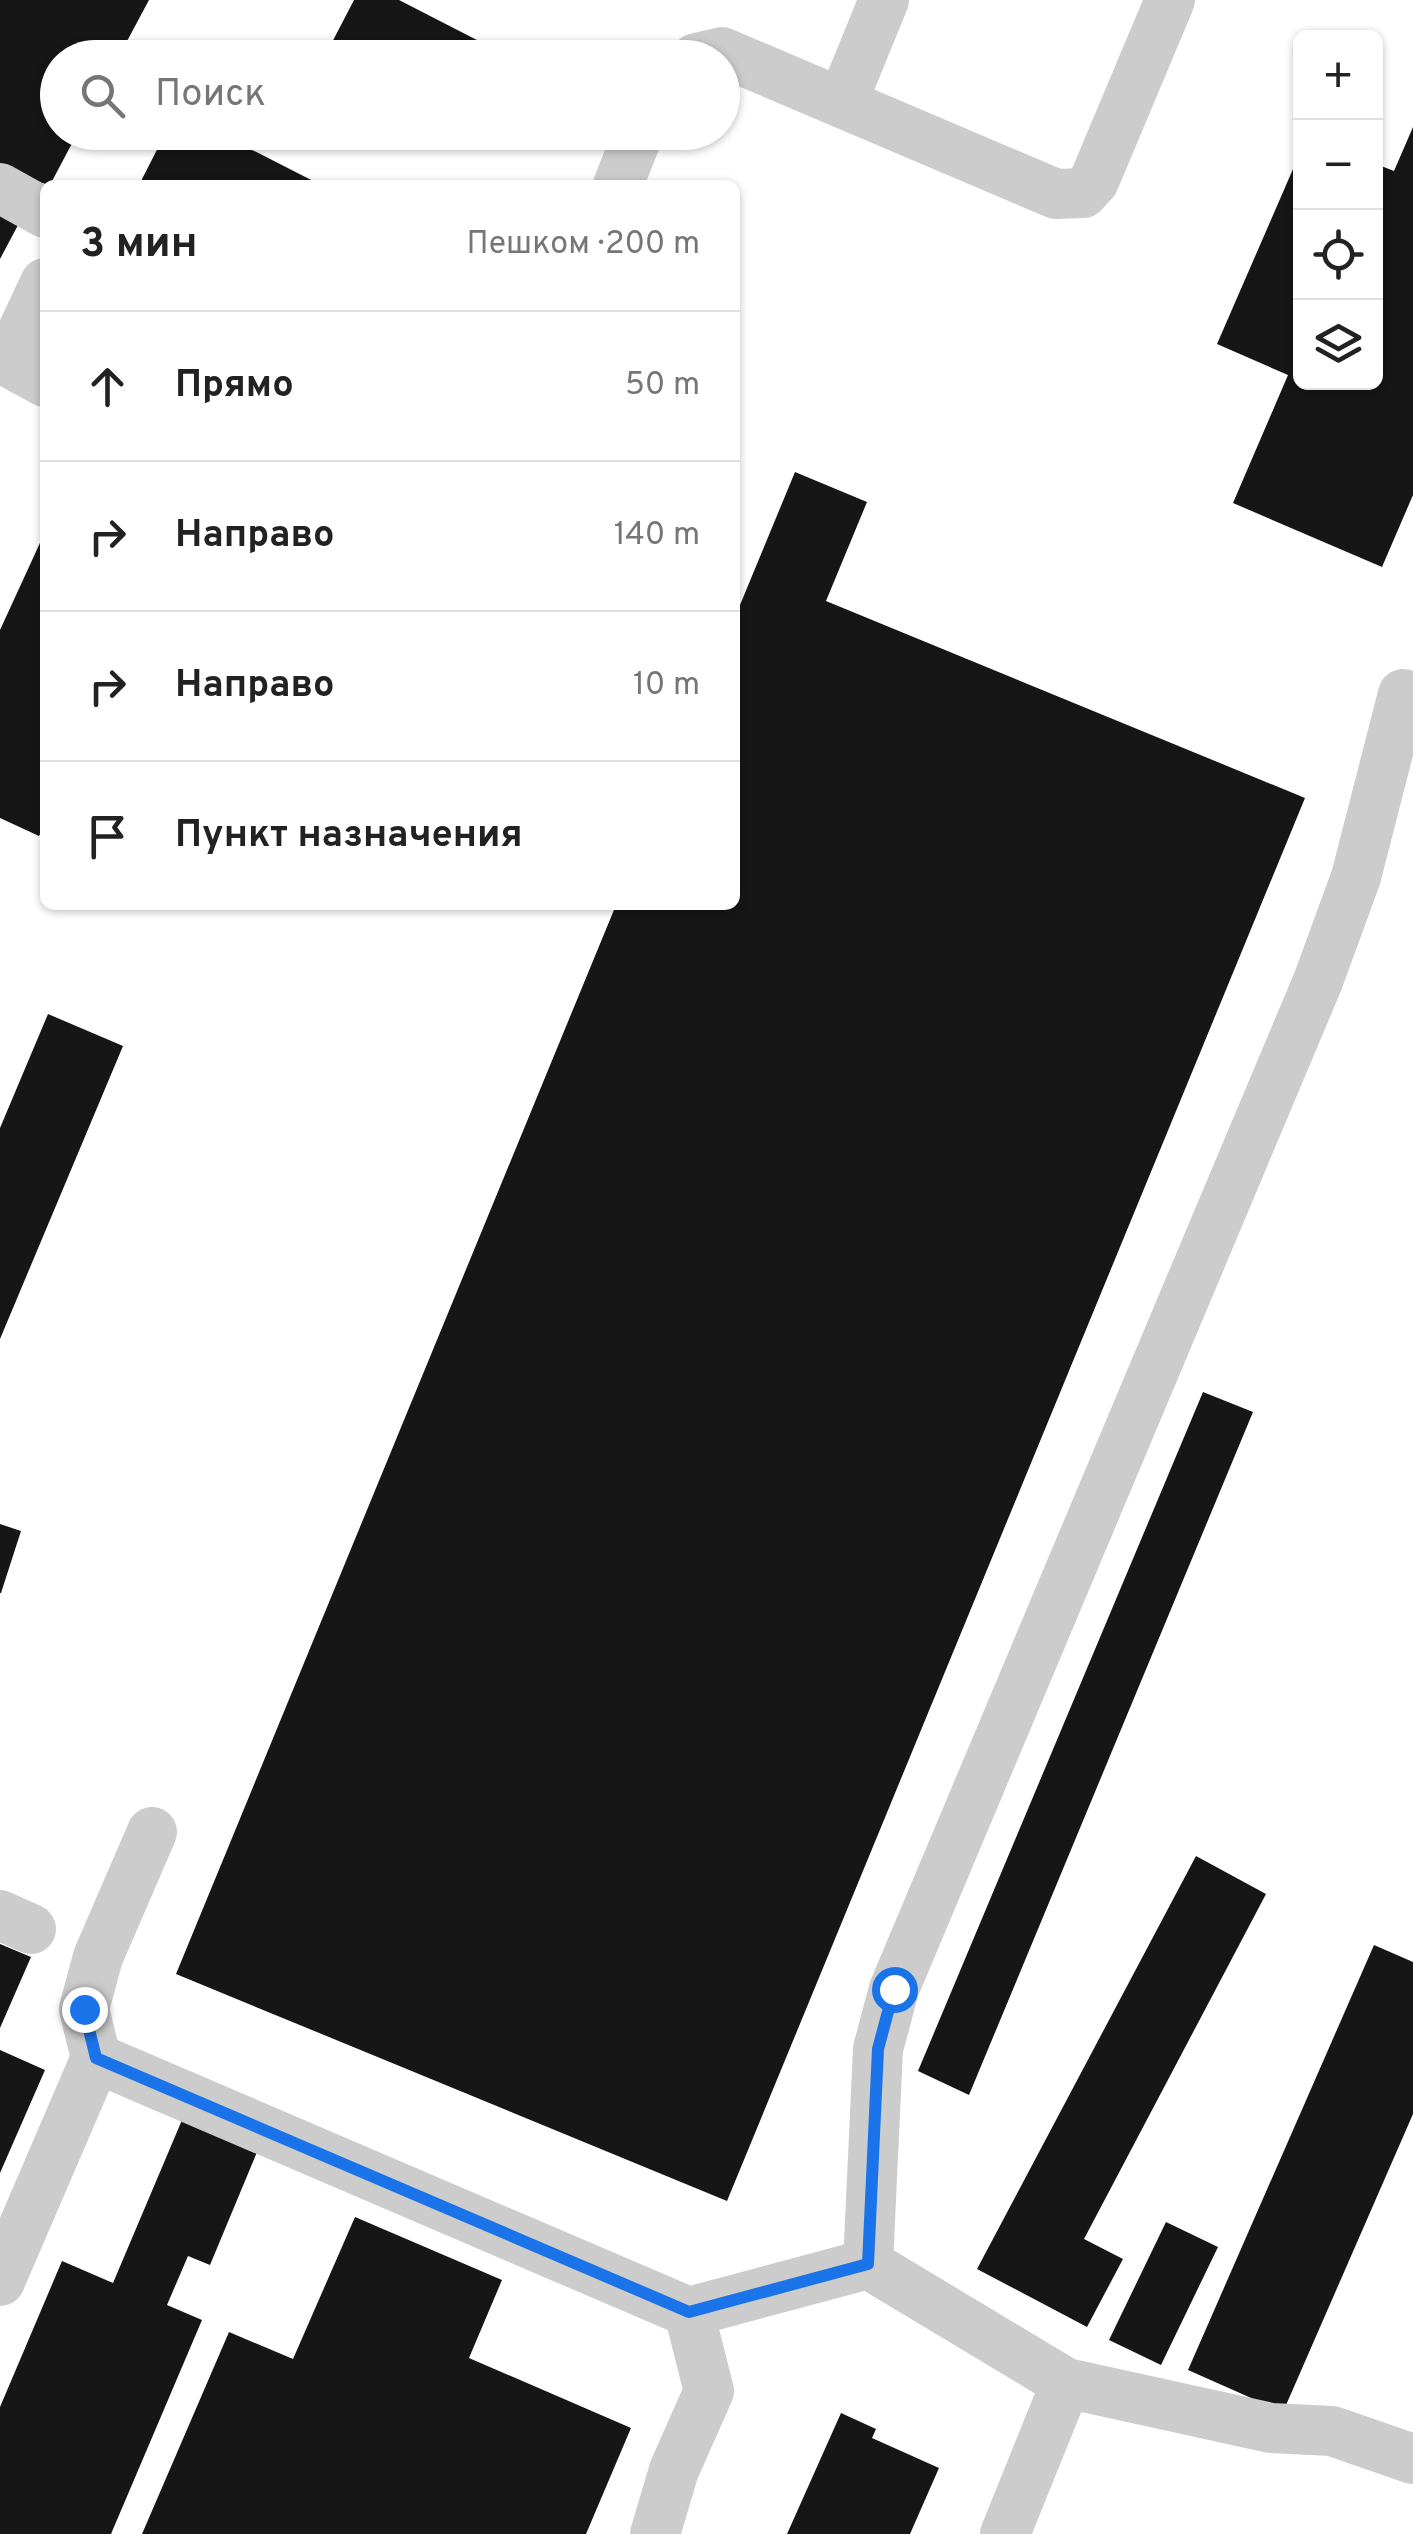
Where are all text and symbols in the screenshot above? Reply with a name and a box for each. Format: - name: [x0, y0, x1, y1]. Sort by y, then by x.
- map controls: [1293, 30, 1383, 390]
- button: +: [1293, 30, 1383, 120]
- search box: [40, 40, 740, 150]
- icon: search: [75, 68, 130, 123]
- text: Поиск: [155, 71, 266, 120]
- button: −: [1293, 120, 1383, 210]
- button: locate: [1293, 210, 1383, 300]
- text: 3 мин: [80, 219, 198, 272]
- text: Пешком · 200 m: [467, 225, 700, 265]
- button: layers: [1293, 300, 1383, 390]
- icon: ahead: [80, 359, 135, 414]
- text: Прямо: [175, 362, 294, 411]
- text: 50 m: [625, 366, 700, 406]
- icon: right: [80, 509, 135, 564]
- text: Направо: [175, 512, 335, 561]
- text: 140 m: [614, 516, 700, 556]
- icon: right: [80, 659, 135, 714]
- text: Направо: [175, 662, 335, 711]
- text: 10 m: [633, 666, 700, 706]
- icon: arrive: [80, 809, 135, 864]
- text: Пункт назначения: [175, 812, 523, 861]
- route start: [872, 1967, 918, 2013]
- route end: [62, 1987, 108, 2033]

